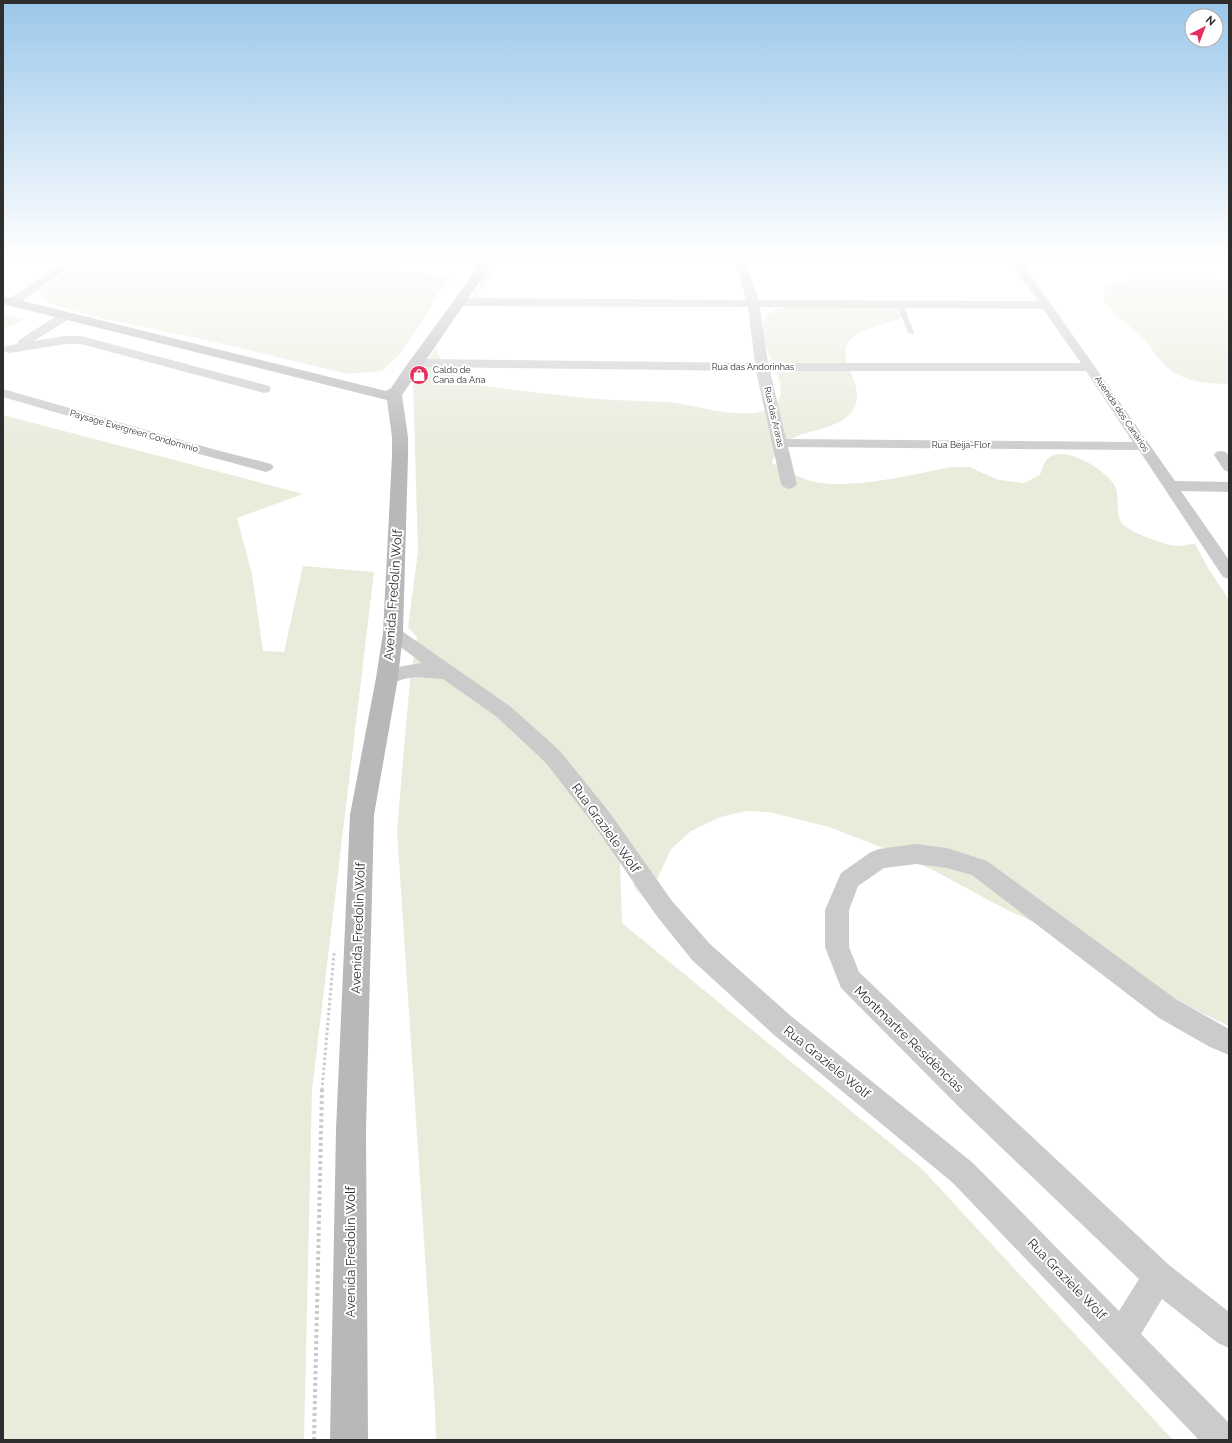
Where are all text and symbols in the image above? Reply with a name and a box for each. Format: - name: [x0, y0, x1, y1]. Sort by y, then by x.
- north arrow: [1184, 8, 1224, 48]
- text: N: [1203, 13, 1218, 29]
- street label: Rua das Andorinhas: [712, 362, 795, 372]
- shop icon: Caldo de Cana da Ana: [408, 364, 430, 386]
- place label: Caldo de Cana da Ana: [433, 365, 485, 385]
- street label: Avenida dos Canários: [1093, 374, 1151, 454]
- street label: Rua das Araras: [762, 386, 786, 449]
- street label: Paysage Evergreen Condomínio: [69, 408, 199, 454]
- street label: Rua Beija-Flor: [932, 440, 991, 450]
- street label: Avenida Fredolin Wolf: [381, 528, 405, 661]
- street label: Rua Graziele Wolf: [569, 780, 644, 876]
- street label: Avenida Fredolin Wolf: [348, 861, 368, 994]
- street label: Montmartre Residências: [851, 983, 967, 1095]
- street label: Rua Graziele Wolf: [781, 1023, 874, 1102]
- street label: Avenida Fredolin Wolf: [343, 1185, 358, 1318]
- street label: Rua Graziele Wolf: [1025, 1235, 1110, 1323]

